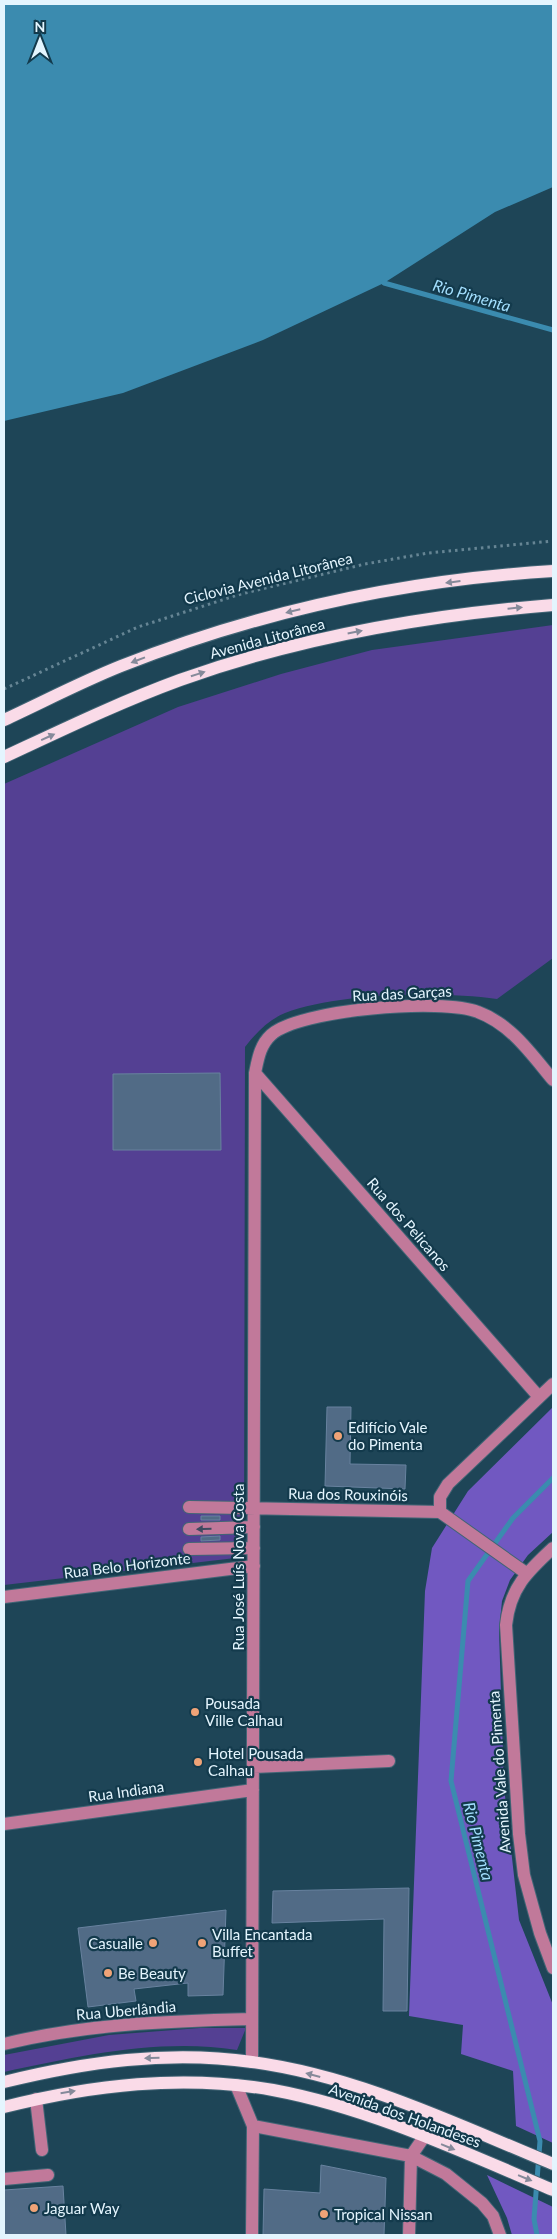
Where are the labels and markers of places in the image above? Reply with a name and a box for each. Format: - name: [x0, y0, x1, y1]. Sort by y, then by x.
- place label: Edifício Vale do Pimenta: [348, 1418, 428, 1453]
- marker: Edifício Vale do Pimenta: [332, 1430, 344, 1442]
- place label: Pousada Ville Calhau: [205, 1694, 283, 1729]
- marker: Pousada Ville Calhau: [189, 1706, 201, 1718]
- place label: Hotel Pousada Calhau: [208, 1744, 304, 1779]
- marker: Hotel Pousada Calhau: [192, 1756, 204, 1768]
- place label: Villa Encantada Buffet: [212, 1925, 313, 1960]
- place label: Casualle: [88, 1934, 143, 1952]
- marker: Casualle: [147, 1937, 159, 1949]
- marker: Villa Encantada Buffet: [196, 1937, 208, 1949]
- place label: Be Beauty: [118, 1964, 186, 1982]
- marker: Be Beauty: [102, 1967, 114, 1979]
- place label: Jaguar Way: [44, 2199, 120, 2217]
- marker: Jaguar Way: [28, 2202, 40, 2214]
- place label: Tropical Nissan: [334, 2205, 433, 2223]
- marker: Tropical Nissan: [318, 2208, 330, 2220]

